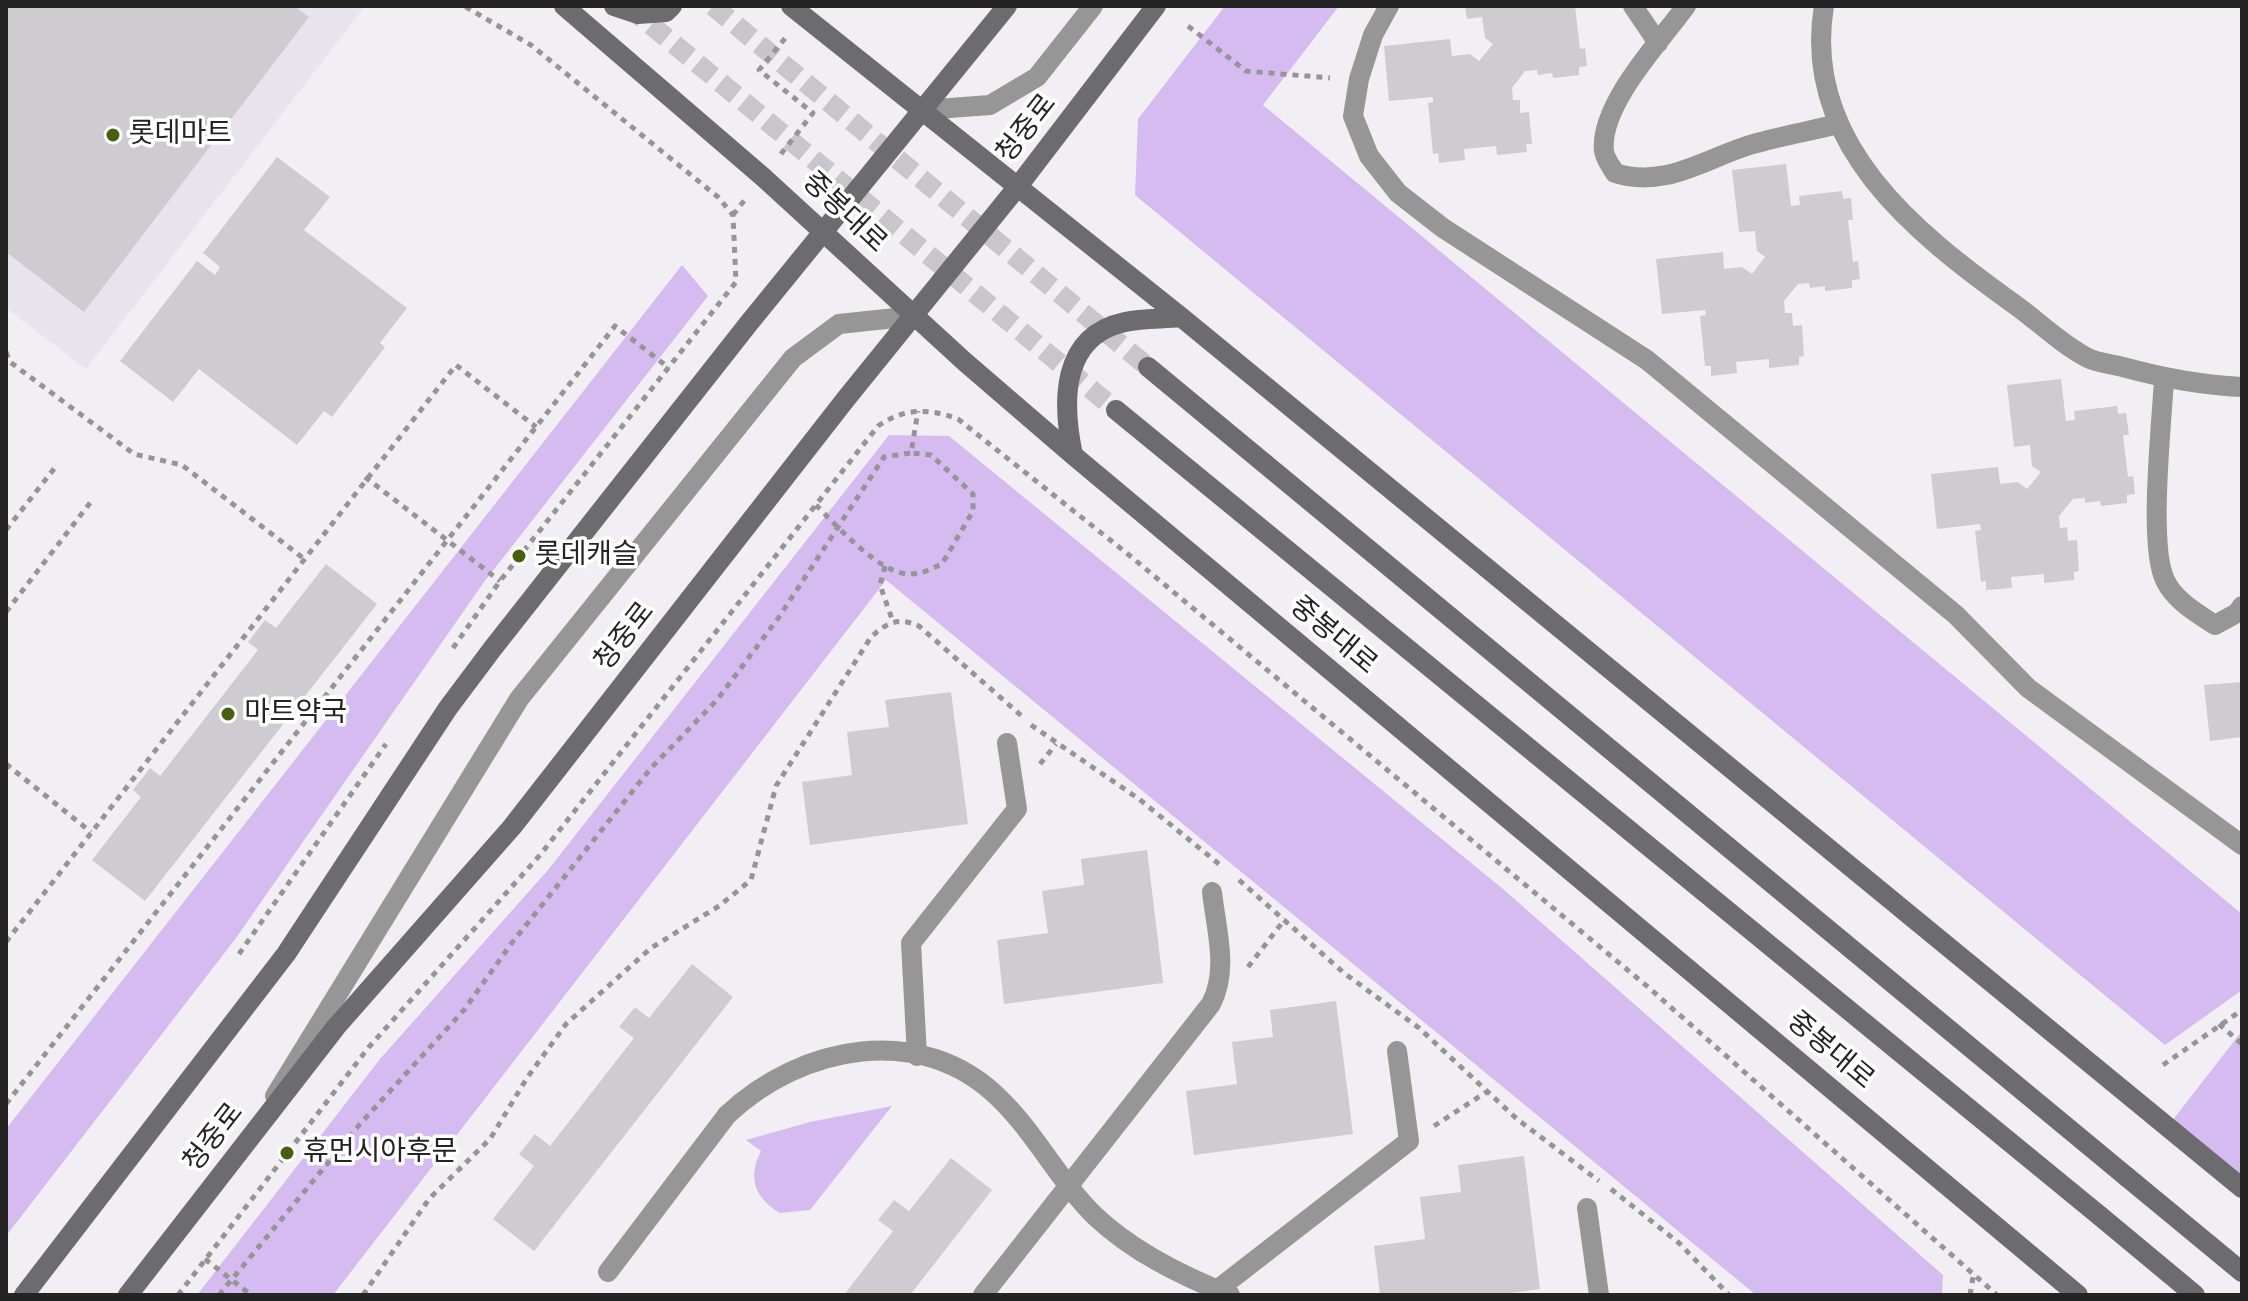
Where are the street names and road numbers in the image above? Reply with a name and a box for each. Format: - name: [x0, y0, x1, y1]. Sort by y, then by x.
- street label: 청중로: [990, 88, 1064, 170]
- street label: 중봉대로: [795, 166, 893, 260]
- street label: 중봉대로: [1283, 590, 1383, 682]
- street label: 청중로: [588, 596, 662, 678]
- street label: 중봉대로: [1780, 1005, 1880, 1097]
- street label: 청중로: [177, 1097, 251, 1179]

